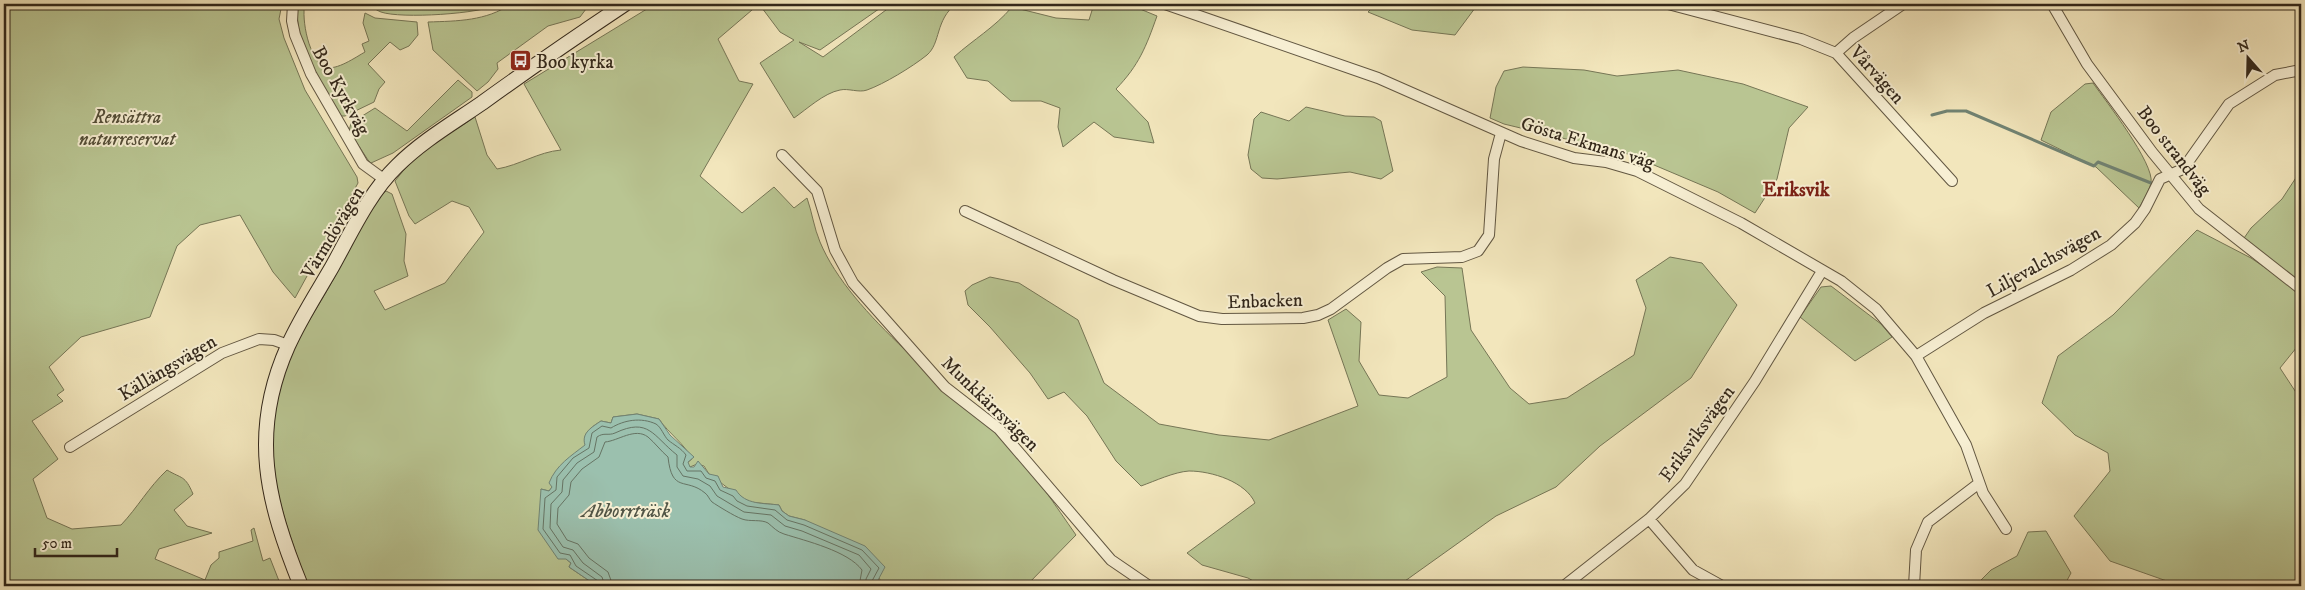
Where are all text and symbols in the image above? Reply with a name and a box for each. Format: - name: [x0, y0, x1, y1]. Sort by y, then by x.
- north arrow: [2222, 32, 2272, 82]
- text: N: [2235, 36, 2253, 57]
- street label: Vårvägen: [1844, 40, 1909, 109]
- street label: Boo Kyrkväg: [307, 42, 375, 140]
- bus stop icon: Boo kyrka: [508, 49, 532, 73]
- place label: Boo kyrka: [536, 51, 613, 74]
- street label: Boo strandväg: [2132, 102, 2216, 201]
- park label: Rensättra naturreservat: [79, 106, 176, 151]
- street label: Gösta Ekmans väg: [1518, 112, 1658, 175]
- district label: Eriksvik: [1762, 178, 1831, 203]
- street label: Värmdövägen: [296, 182, 370, 284]
- street label: Liljevalchsvägen: [1983, 221, 2105, 303]
- street label: Enbacken: [1227, 289, 1303, 314]
- street label: Källängsvägen: [115, 330, 221, 406]
- street label: Munkkärrsvägen: [936, 352, 1044, 457]
- street label: Eriksviksvägen: [1654, 381, 1740, 487]
- water label: Abborrträsk: [580, 499, 671, 524]
- scale bar: [35, 525, 118, 557]
- text: 50 m: [42, 534, 72, 553]

